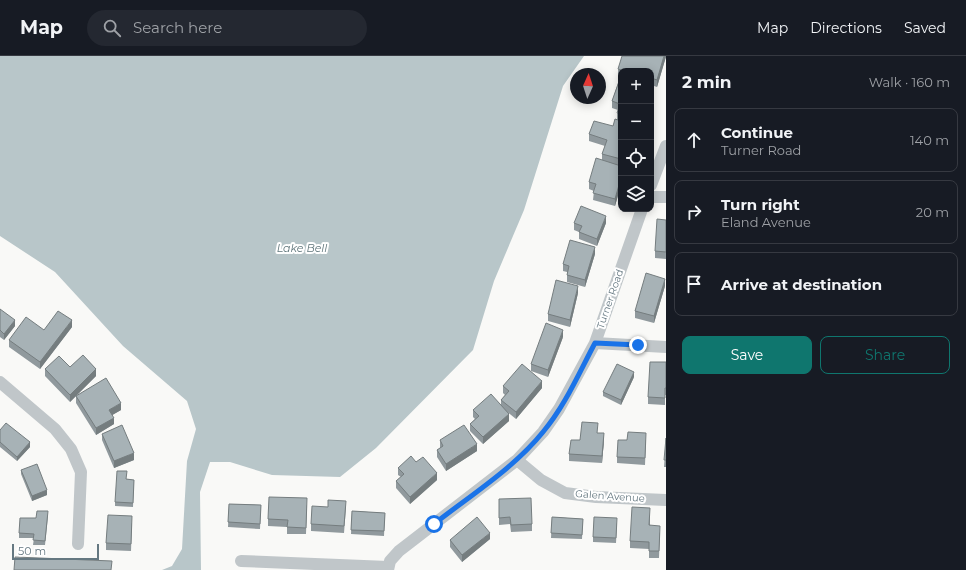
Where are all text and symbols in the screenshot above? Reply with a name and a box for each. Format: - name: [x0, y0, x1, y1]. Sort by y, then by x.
- search box: [87, 10, 367, 46]
- text: Map: [20, 16, 63, 39]
- icon: search: [101, 17, 123, 39]
- text: Search here: [133, 18, 222, 37]
- text: Map: [757, 19, 788, 37]
- text: Directions: [810, 19, 882, 37]
- text: Saved: [904, 19, 946, 37]
- north arrow: [570, 68, 606, 104]
- map controls: [618, 68, 654, 212]
- button: +: [618, 68, 654, 104]
- text: 2 min: [682, 72, 732, 92]
- text: Walk · 160 m: [869, 74, 950, 90]
- button: −: [618, 104, 654, 140]
- text: Continue: [721, 123, 793, 142]
- icon: ahead: [683, 129, 705, 151]
- text: 140 m: [910, 132, 949, 148]
- button: locate: [618, 140, 654, 176]
- text: Turner Road: [721, 142, 801, 158]
- button: layers: [618, 176, 654, 212]
- text: Turn right: [721, 195, 800, 214]
- icon: right: [683, 201, 705, 223]
- text: 20 m: [916, 204, 949, 220]
- text: Eland Avenue: [721, 214, 811, 230]
- water label: Lake Bell: [277, 241, 327, 255]
- street label: Turner Road: [594, 268, 626, 330]
- icon: arrive: [683, 273, 705, 295]
- text: Arrive at destination: [721, 275, 882, 294]
- route end: [629, 336, 647, 354]
- button: Save: [682, 336, 812, 374]
- button: Share: [820, 336, 950, 374]
- street label: Galen Avenue: [575, 487, 645, 505]
- route start: [425, 515, 443, 533]
- scale bar: [12, 542, 99, 561]
- text: 50 m: [18, 544, 46, 558]

